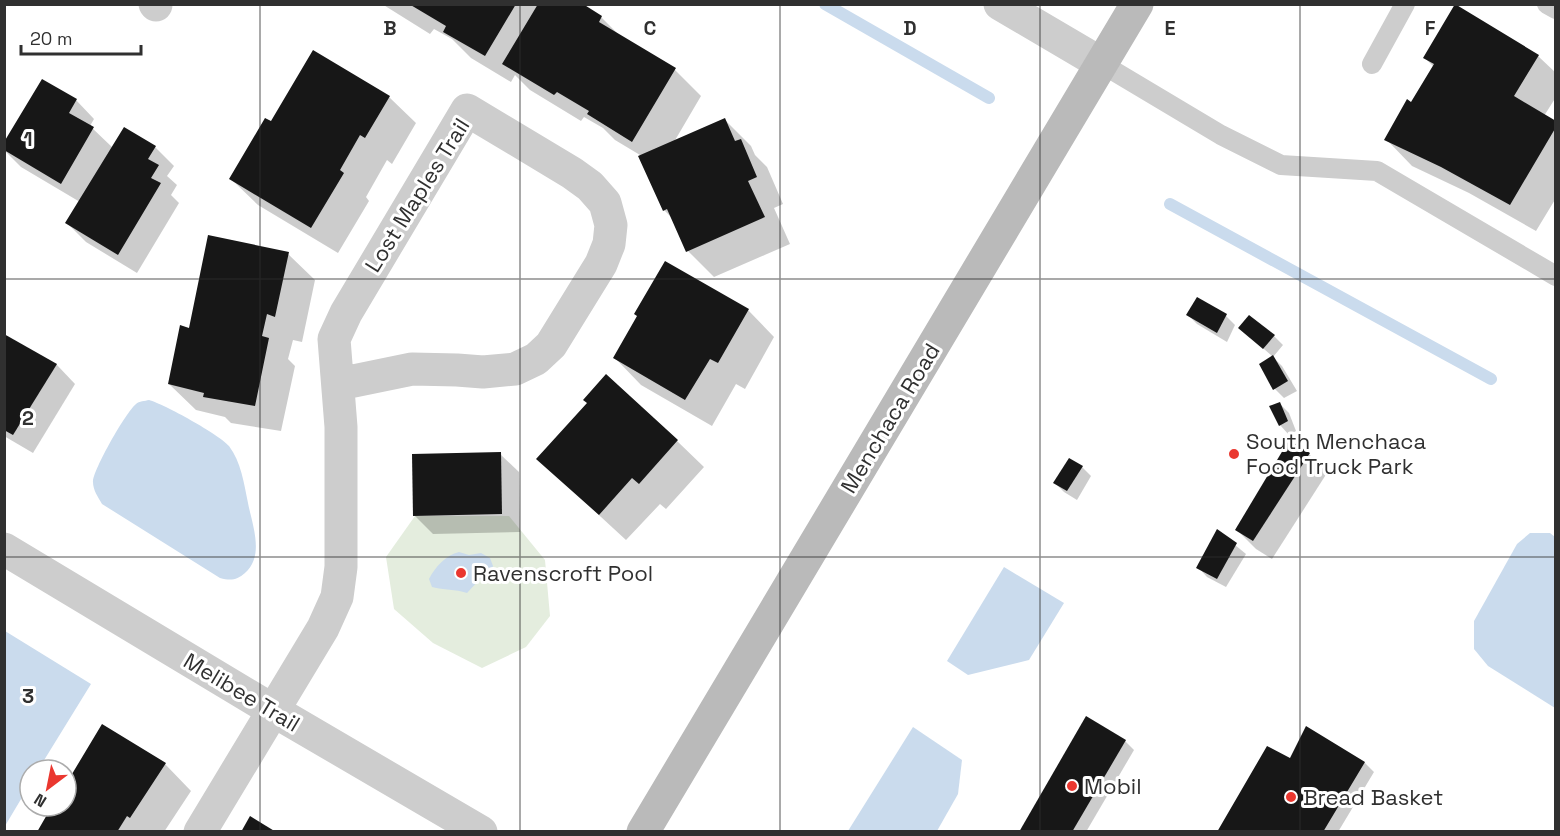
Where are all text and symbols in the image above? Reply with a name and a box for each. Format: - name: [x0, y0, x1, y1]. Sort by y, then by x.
- text: B: [383, 15, 397, 41]
- text: C: [644, 15, 657, 41]
- text: D: [903, 15, 917, 41]
- text: E: [1164, 15, 1176, 41]
- text: F: [1425, 15, 1436, 41]
- scale bar: [21, 18, 141, 56]
- text: 20 m: [30, 27, 73, 50]
- street label: Lost Maples Trail: [358, 113, 476, 277]
- text: 1: [23, 126, 33, 152]
- street label: Menchaca Road: [834, 338, 946, 498]
- text: 2: [22, 405, 34, 431]
- place label: South Menchaca Food Truck Park: [1246, 427, 1426, 480]
- marker: South Menchaca Food Truck Park: [1227, 447, 1241, 461]
- place label: Ravenscroft Pool: [473, 559, 653, 587]
- marker: Ravenscroft Pool: [454, 566, 468, 580]
- street label: Melibee Trail: [179, 646, 305, 738]
- text: 3: [22, 683, 34, 709]
- north arrow: [18, 758, 78, 818]
- place label: Mobil: [1084, 772, 1142, 800]
- marker: Mobil: [1065, 779, 1079, 793]
- place label: Bread Basket: [1303, 783, 1443, 811]
- text: N: [30, 789, 50, 812]
- marker: Bread Basket: [1284, 790, 1298, 804]

